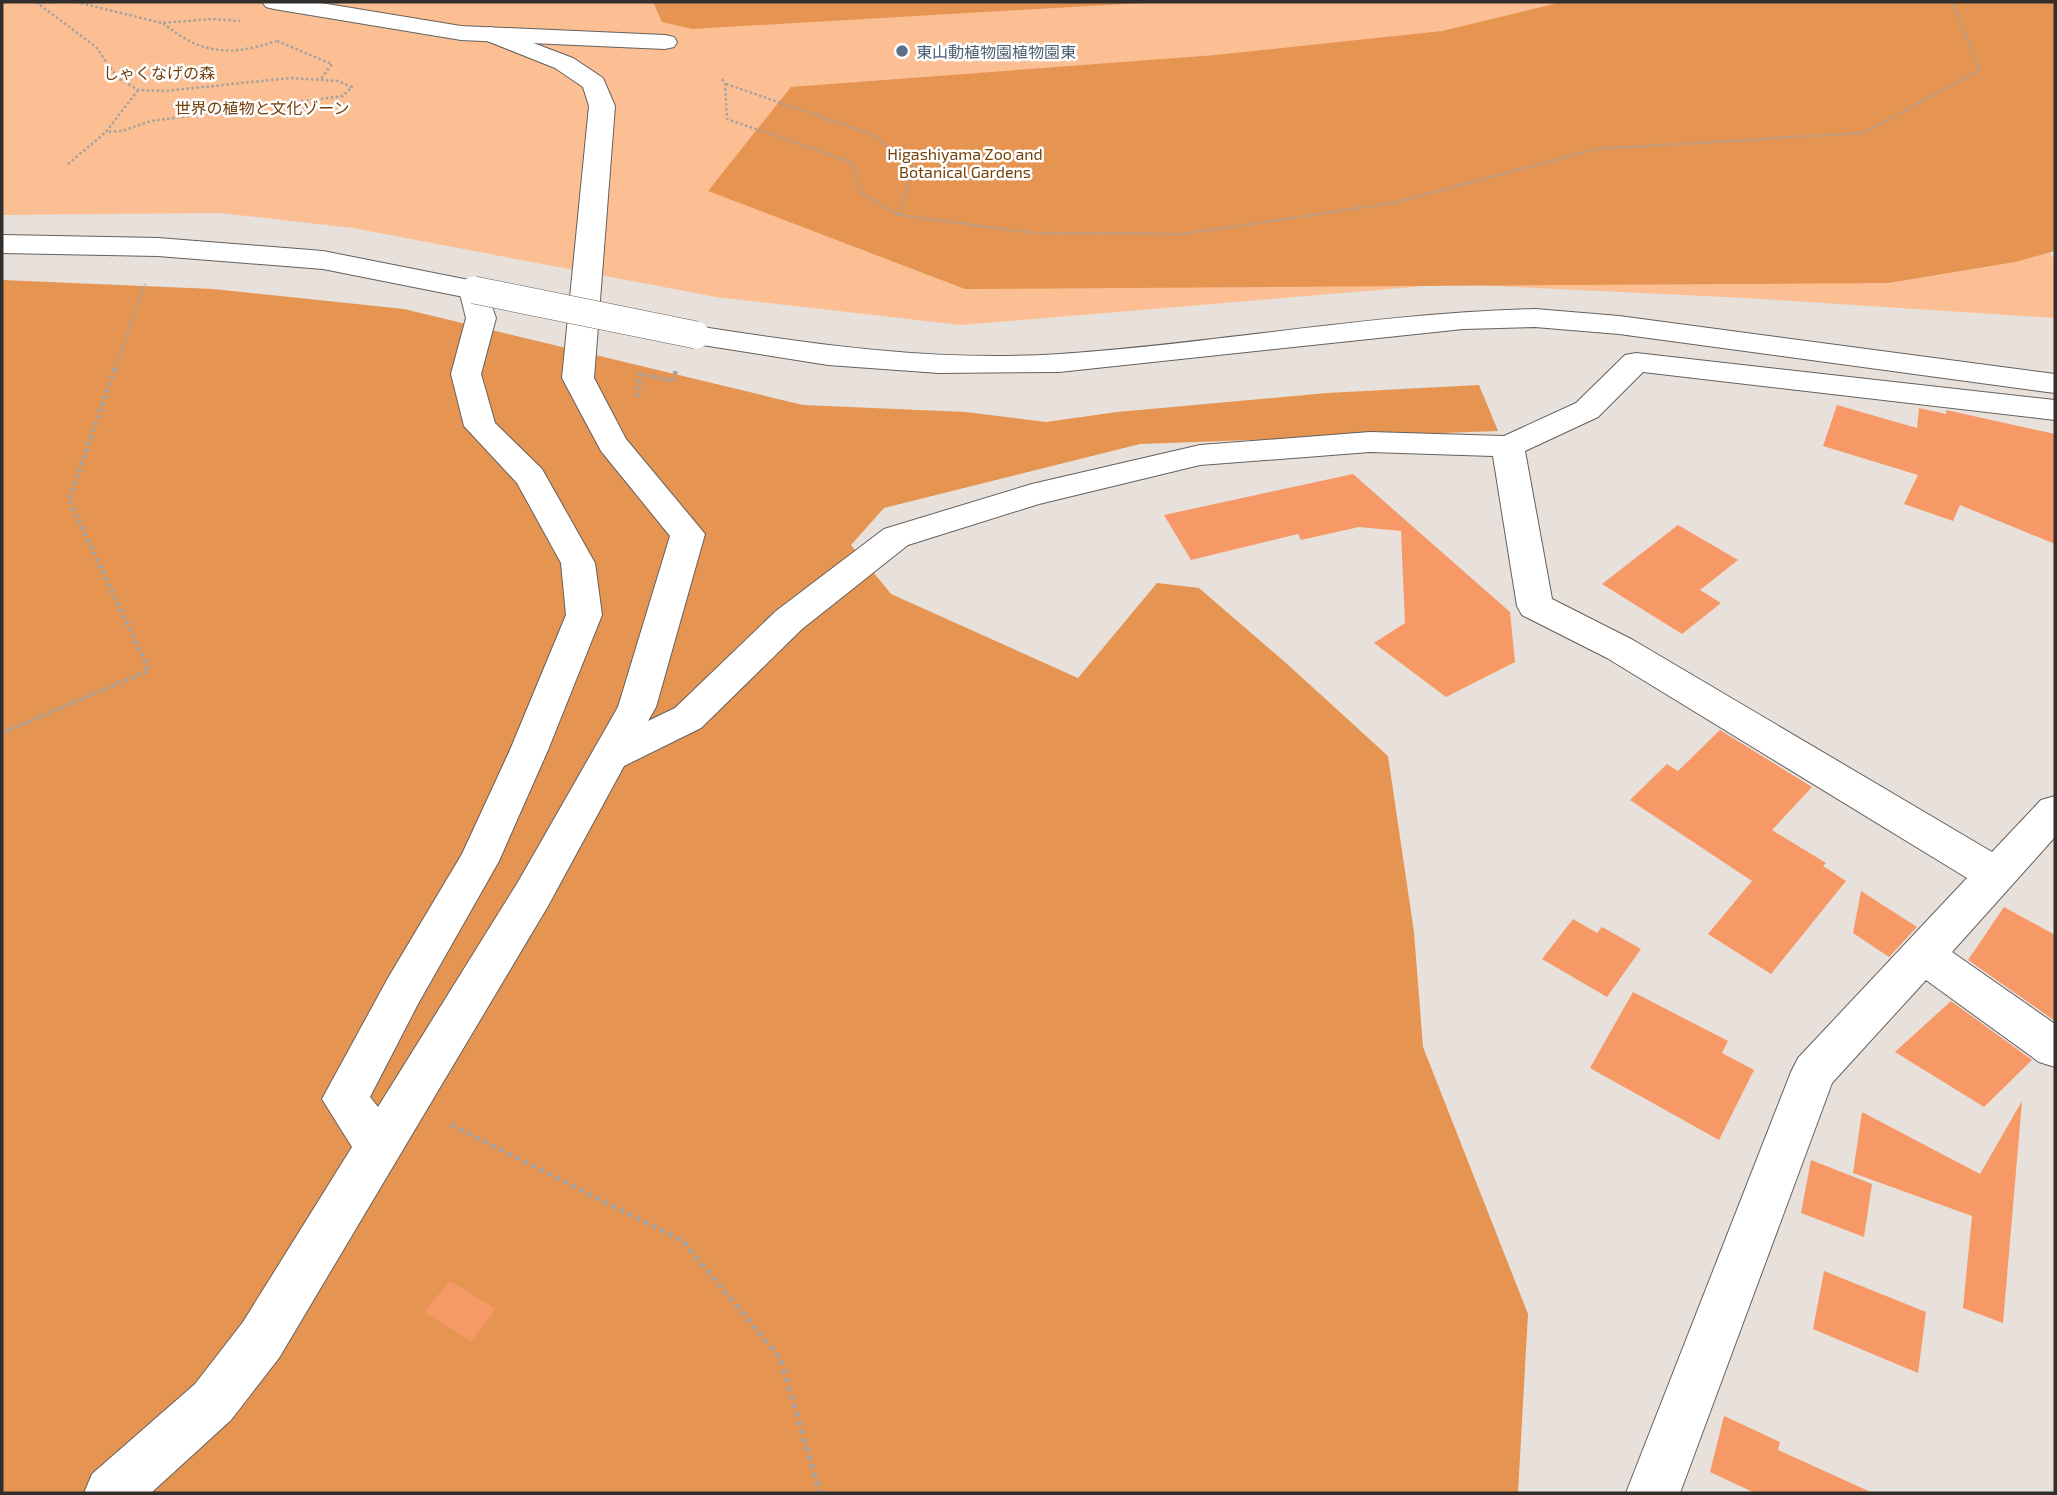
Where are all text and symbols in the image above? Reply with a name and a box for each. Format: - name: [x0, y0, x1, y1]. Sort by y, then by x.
- place label: 東山動植物園植物園東: [916, 42, 1076, 61]
- marker: 東山動植物園植物園東: [894, 43, 910, 59]
- park label: しゃくなげの森: [103, 63, 215, 82]
- park label: 世界の植物と文化ゾーン: [174, 98, 350, 117]
- park label: Higashiyama Zoo and Botanical Gardens: [887, 144, 1043, 181]

